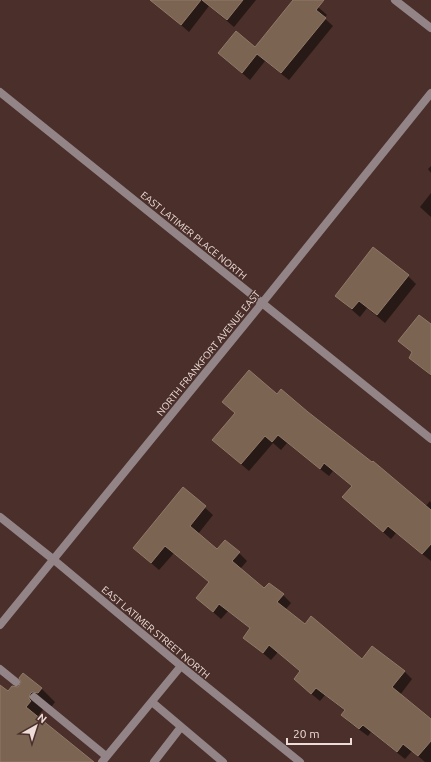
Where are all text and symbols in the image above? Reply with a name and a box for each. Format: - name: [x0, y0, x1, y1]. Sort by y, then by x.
- street label: EAST LATIMER PLACE NORTH: [138, 189, 249, 282]
- street label: NORTH FRANKFORT AVENUE EAST: [155, 288, 263, 418]
- street label: EAST LATIMER STREET NORTH: [99, 584, 212, 681]
- north arrow: [16, 706, 56, 746]
- text: N: [35, 711, 49, 725]
- scale bar: [287, 720, 351, 746]
- text: 20 m: [293, 727, 320, 740]

